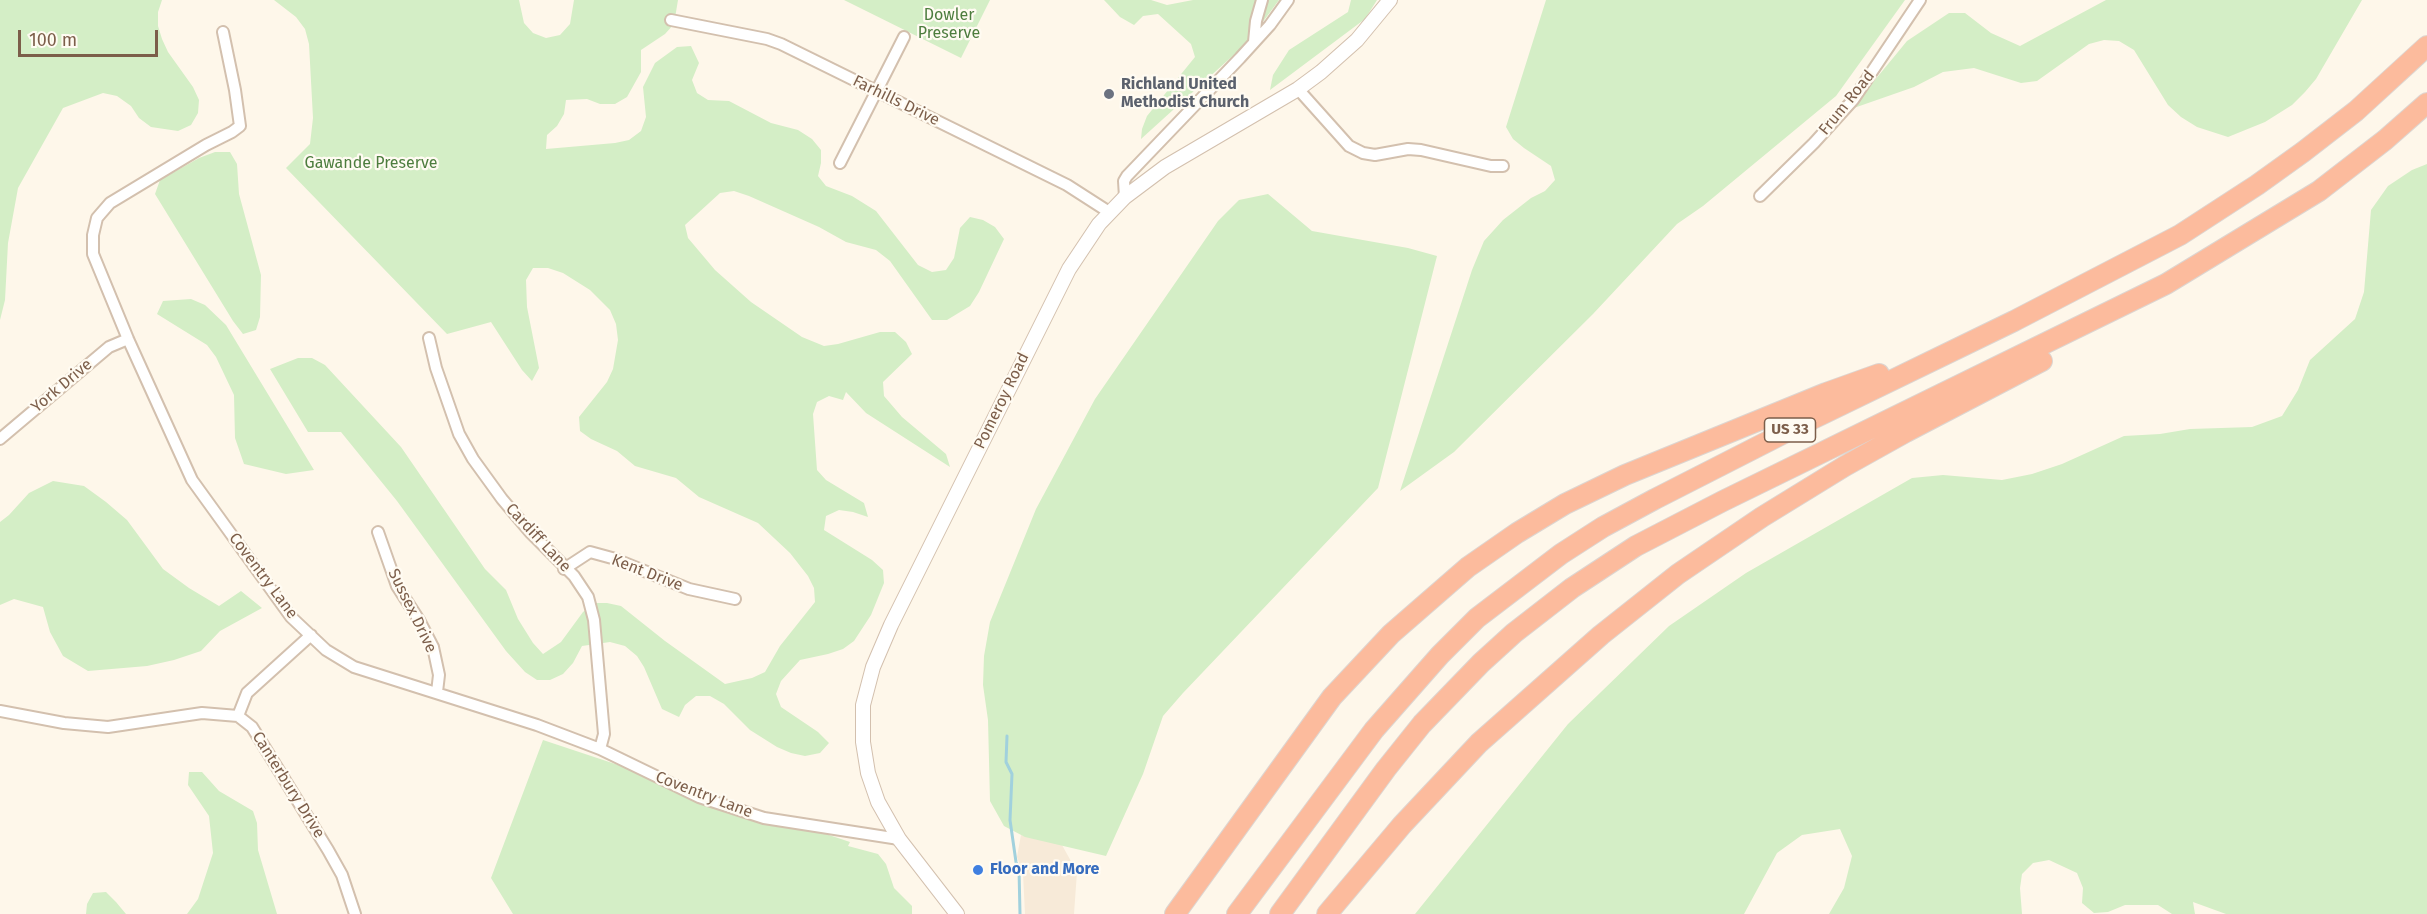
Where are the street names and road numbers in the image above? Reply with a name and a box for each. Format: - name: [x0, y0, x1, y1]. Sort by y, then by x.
- street label: Frum Road: [1815, 67, 1879, 139]
- street label: Farhills Drive: [849, 72, 943, 130]
- street label: Pomeroy Road: [970, 350, 1034, 452]
- street label: York Drive: [28, 355, 96, 417]
- road number: US 33: [1764, 418, 1816, 442]
- street label: Cardiff Lane: [501, 500, 575, 576]
- street label: Coventry Lane: [224, 529, 302, 623]
- street label: Kent Drive: [609, 551, 685, 595]
- street label: Sussex Drive: [383, 566, 441, 656]
- street label: Canterbury Drive: [248, 728, 328, 842]
- street label: Coventry Lane: [653, 768, 755, 822]

